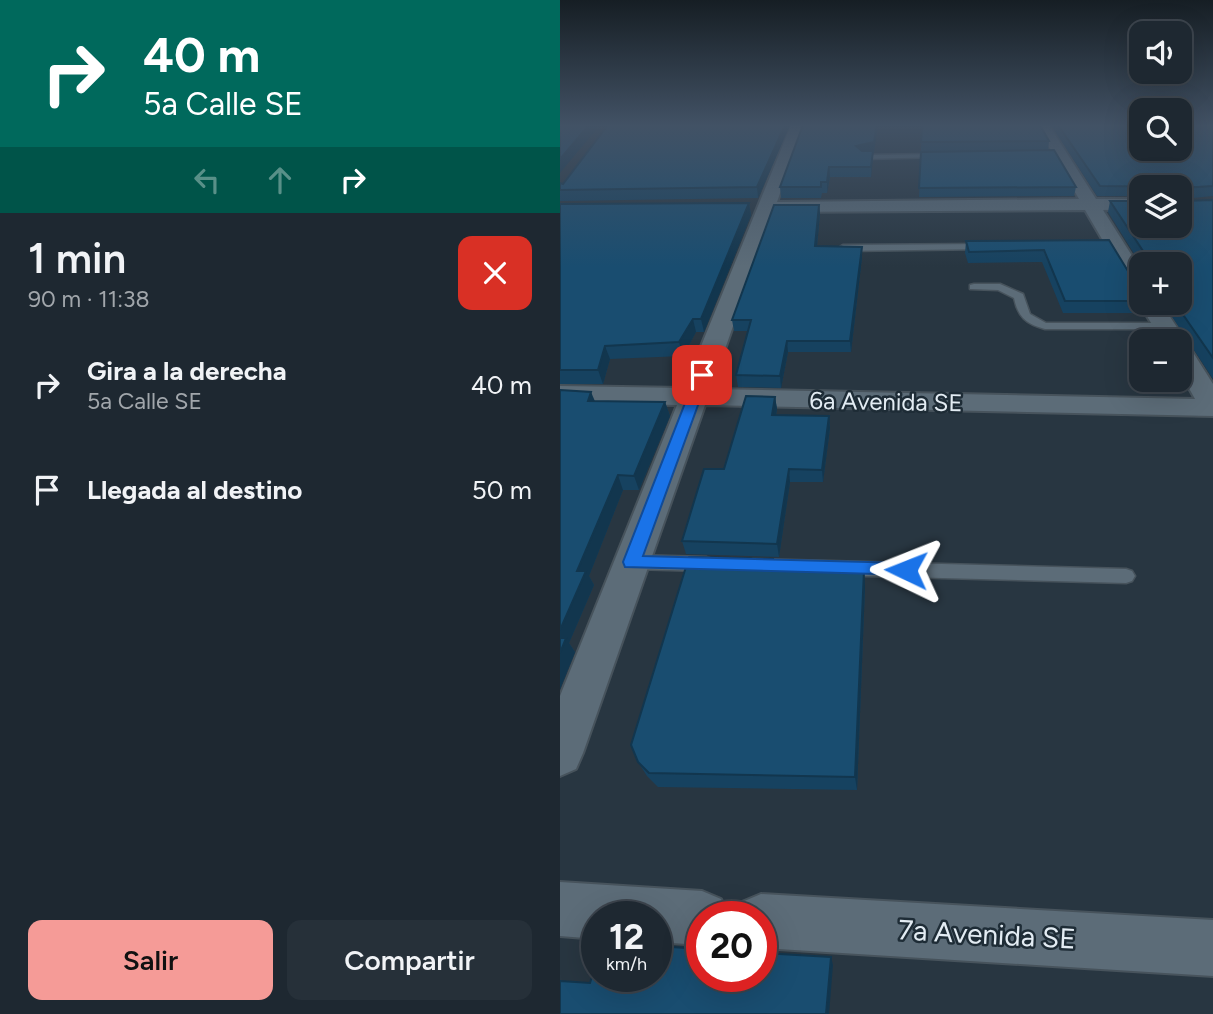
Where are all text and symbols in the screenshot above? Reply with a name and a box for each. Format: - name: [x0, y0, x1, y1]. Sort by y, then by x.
- map controls: [1129, 21, 1192, 392]
- button: sound: [1129, 21, 1192, 84]
- text: 40 m: [143, 25, 260, 84]
- icon: right: [28, 28, 119, 119]
- text: 5a Calle SE: [143, 85, 303, 123]
- button: search: [1129, 98, 1192, 161]
- icon: left: [188, 161, 226, 199]
- icon: ahead: [261, 161, 299, 199]
- icon: right: [334, 161, 372, 199]
- button: layers: [1129, 175, 1192, 238]
- text: 1 min: [28, 233, 126, 284]
- button: close: [458, 236, 532, 310]
- button: +: [1129, 252, 1192, 315]
- text: 90 m · 11:38: [28, 285, 150, 313]
- button: −: [1129, 329, 1192, 392]
- pin: [672, 345, 732, 405]
- text: Gira a la derecha: [87, 355, 287, 387]
- icon: arrive: [683, 356, 721, 394]
- icon: right: [28, 366, 66, 404]
- text: 40 m: [471, 369, 532, 401]
- street label: 6a Avenida SE: [809, 386, 963, 417]
- text: 5a Calle SE: [87, 387, 202, 415]
- icon: arrive: [28, 471, 66, 509]
- text: Llegada al destino: [87, 474, 302, 506]
- text: 50 m: [472, 474, 532, 506]
- position arrow: [869, 533, 943, 607]
- speed limit sign: 20: [686, 901, 777, 992]
- street label: 7a Avenida SE: [897, 912, 1077, 956]
- text: 12: [609, 916, 644, 958]
- button: Salir: [28, 920, 273, 1000]
- button: Compartir: [287, 920, 532, 1000]
- text: km/h: [606, 953, 647, 975]

